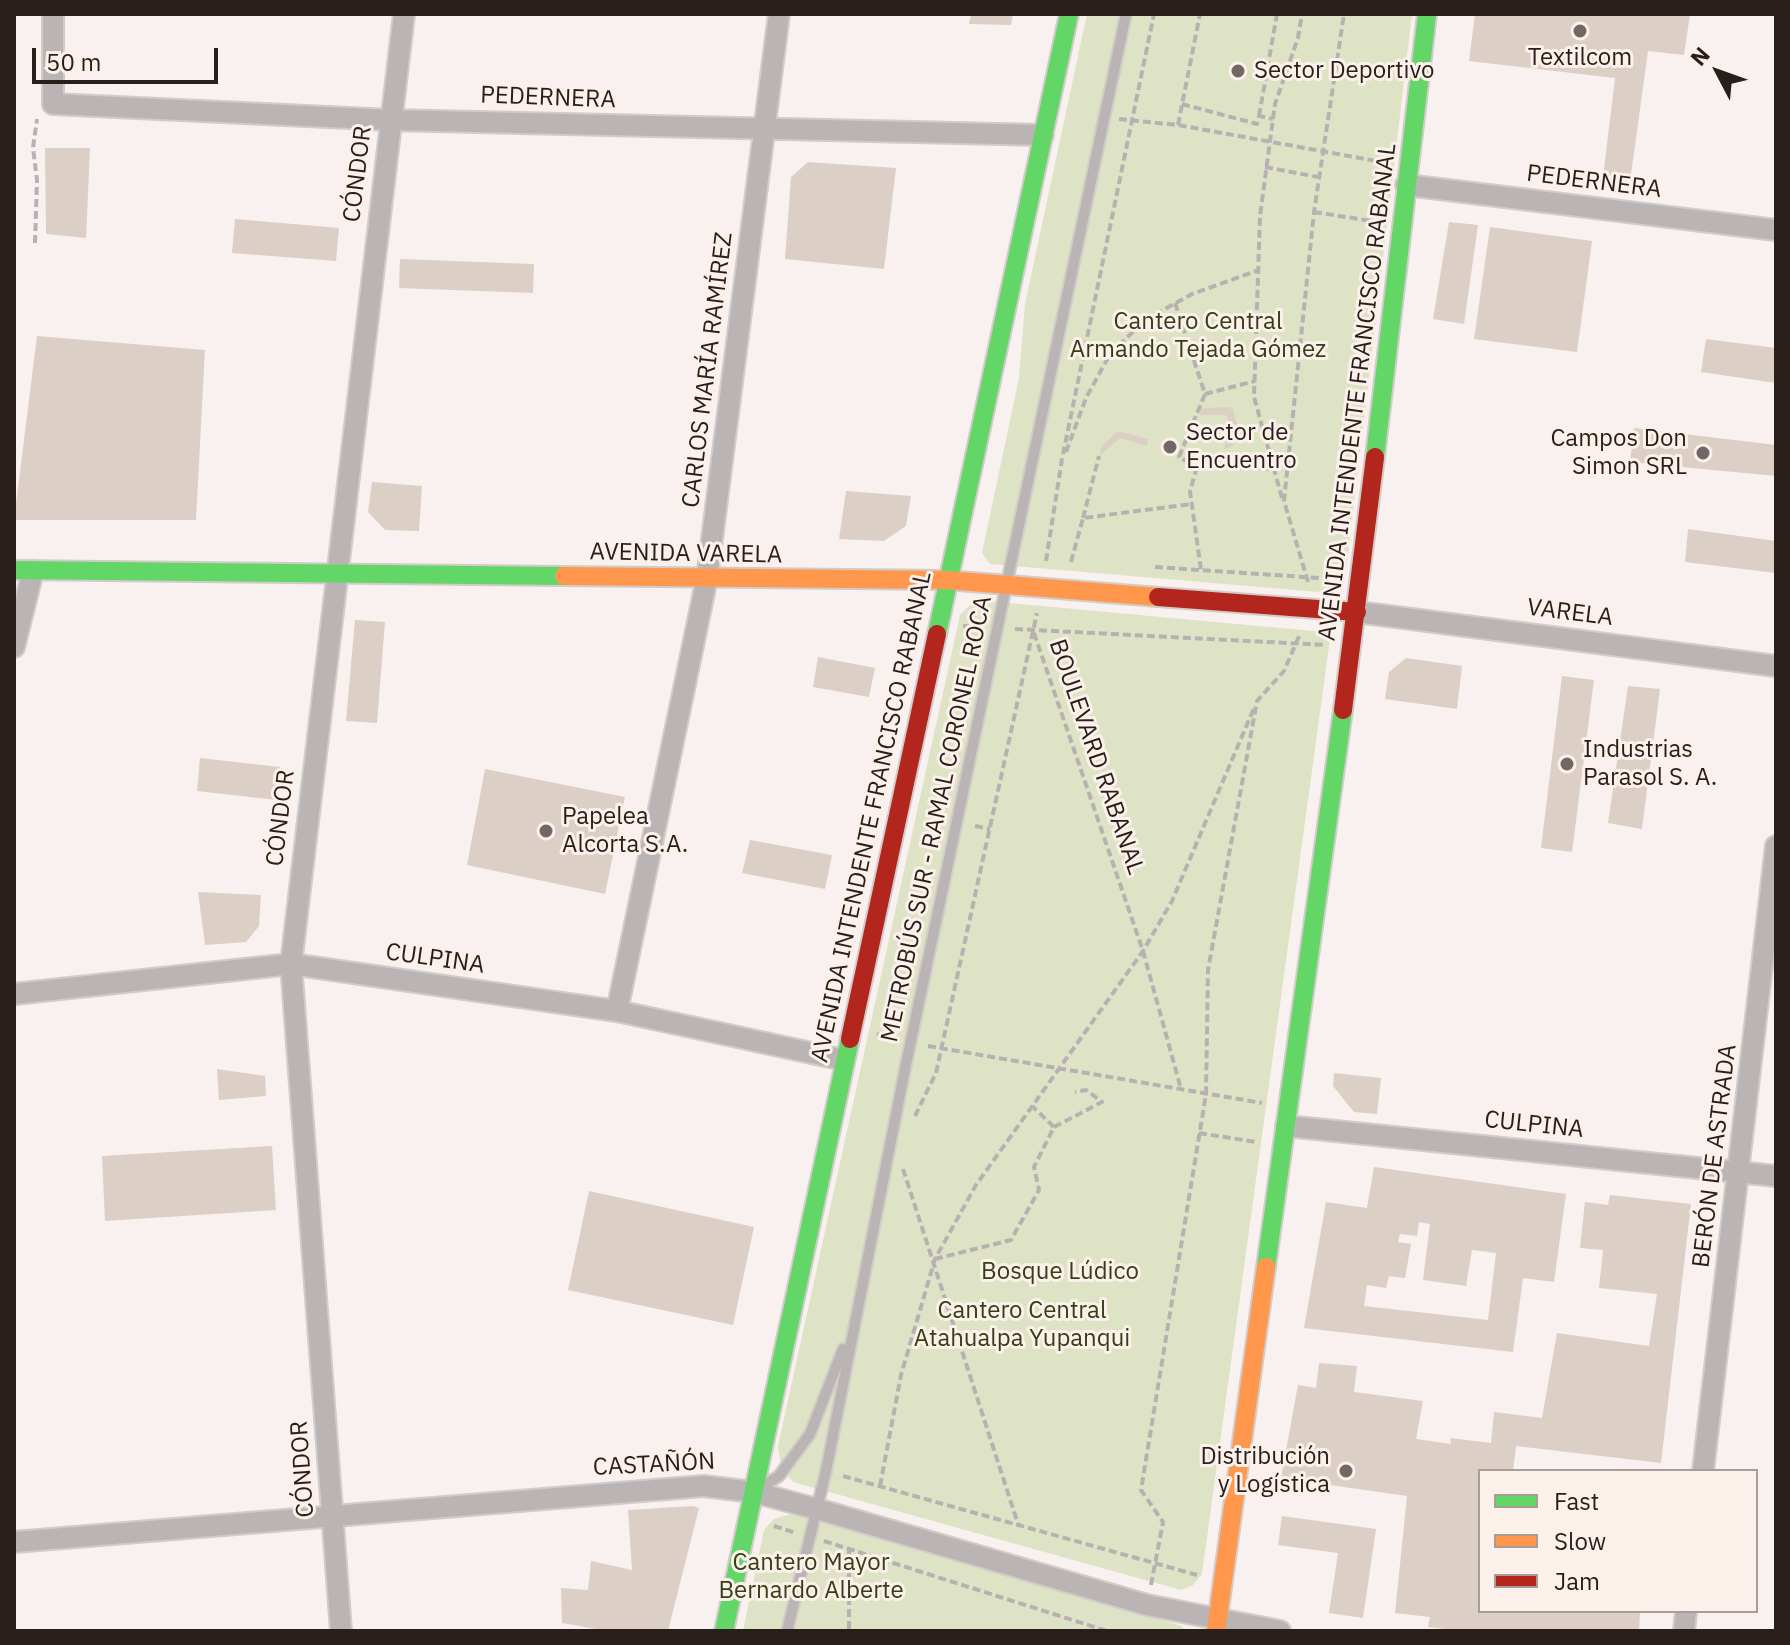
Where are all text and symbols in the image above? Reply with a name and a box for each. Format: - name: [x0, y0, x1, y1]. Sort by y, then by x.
- marker: Textilcom: [1571, 22, 1589, 40]
- scale bar: [36, 32, 222, 82]
- north arrow: [1678, 32, 1758, 112]
- text: N: [1683, 40, 1716, 71]
- place label: Textilcom: [1528, 44, 1632, 72]
- text: 50 m: [46, 46, 101, 78]
- place label: Sector Deportivo: [1254, 57, 1434, 85]
- marker: Sector Deportivo: [1229, 62, 1247, 80]
- street label: PEDERNERA: [480, 81, 616, 115]
- street label: CÓNDOR: [338, 124, 378, 224]
- street label: AVENIDA INTENDENTE FRANCISCO RABANAL: [1313, 142, 1403, 642]
- street label: PEDERNERA: [1525, 159, 1663, 205]
- street label: CARLOS MARÍA RAMÍREZ: [677, 231, 739, 509]
- park label: Cantero Central Armando Tejada Gómez: [1070, 308, 1326, 364]
- place label: Sector de Encuentro: [1186, 419, 1297, 475]
- place label: Campos Don Simon SRL: [1550, 425, 1687, 481]
- marker: Sector de Encuentro: [1161, 438, 1179, 456]
- marker: Campos Don Simon SRL: [1694, 444, 1712, 462]
- street label: AVENIDA VARELA: [589, 538, 783, 570]
- street label: AVENIDA INTENDENTE FRANCISCO RABANAL: [806, 569, 938, 1065]
- street label: METROBÚS SUR - RAMAL CORONEL ROCA: [876, 593, 998, 1045]
- street label: VARELA: [1525, 593, 1615, 633]
- street label: BOULEVARD RABANAL: [1042, 636, 1150, 878]
- place label: Industrias Parasol S. A.: [1583, 736, 1717, 792]
- marker: Industrias Parasol S. A.: [1558, 755, 1576, 773]
- street label: CÓNDOR: [261, 768, 301, 868]
- place label: Papelea Alcorta S.A.: [562, 803, 688, 859]
- marker: Papelea Alcorta S.A.: [537, 822, 555, 840]
- street label: CULPINA: [384, 938, 486, 980]
- street label: BERÓN DE ASTRADA: [1687, 1043, 1743, 1269]
- street label: CULPINA: [1483, 1105, 1585, 1145]
- park label: Bosque Lúdico: [981, 1258, 1139, 1286]
- park label: Cantero Central Atahualpa Yupanqui: [914, 1297, 1130, 1353]
- street label: CÓNDOR: [285, 1420, 321, 1518]
- place label: Distribución y Logística: [1200, 1443, 1330, 1499]
- street label: CASTAÑÓN: [592, 1447, 716, 1483]
- marker: Distribución y Logística: [1337, 1462, 1355, 1480]
- legend: [1478, 1469, 1758, 1613]
- text: Fast: [1554, 1485, 1599, 1517]
- text: Slow: [1554, 1525, 1606, 1557]
- park label: Cantero Mayor Bernardo Alberte: [718, 1549, 904, 1605]
- text: Jam: [1554, 1565, 1600, 1597]

